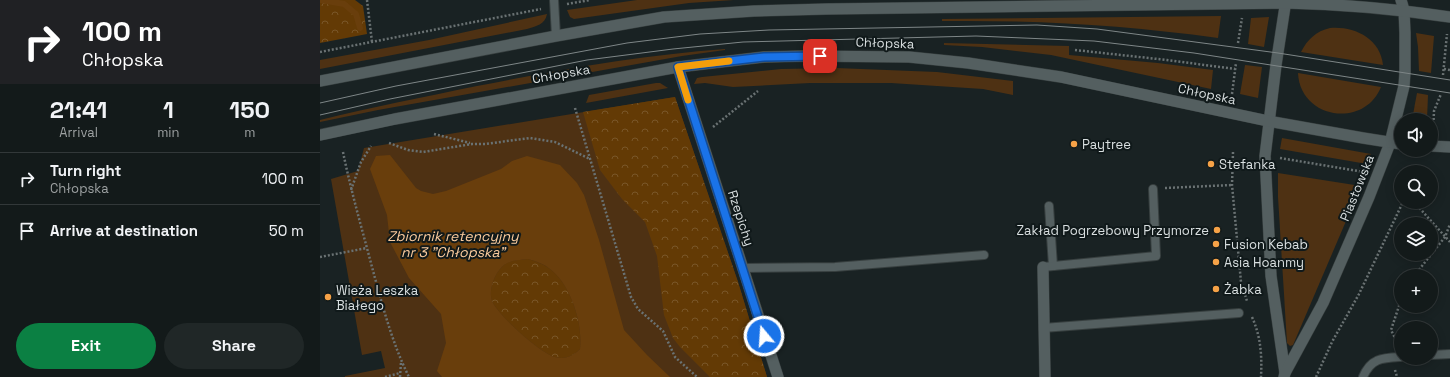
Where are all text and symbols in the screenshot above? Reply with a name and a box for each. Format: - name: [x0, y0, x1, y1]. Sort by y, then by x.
- text: 100 m: [82, 13, 162, 49]
- icon: right: [16, 16, 68, 68]
- street label: Chłopska: [855, 33, 915, 53]
- pin: [803, 39, 837, 73]
- icon: arrive: [809, 45, 831, 67]
- text: Chłopska: [82, 48, 163, 71]
- street label: Chłopska: [531, 60, 592, 87]
- street label: Chłopska: [1177, 80, 1238, 109]
- text: 21:41: [50, 94, 107, 125]
- text: 1: [163, 94, 174, 125]
- text: 150: [229, 94, 270, 125]
- map controls: [1394, 113, 1438, 365]
- button: sound: [1394, 113, 1438, 157]
- text: Arrival: [59, 124, 98, 141]
- text: min: [157, 124, 180, 141]
- text: m: [244, 124, 255, 141]
- place label: Paytree: [1082, 136, 1131, 153]
- marker: Paytree: [1069, 139, 1079, 149]
- street label: Piastowska: [1336, 152, 1378, 224]
- place label: Stefanka: [1219, 156, 1276, 173]
- marker: Stefanka: [1206, 159, 1216, 169]
- text: Turn right: [50, 161, 121, 180]
- button: search: [1394, 165, 1438, 209]
- icon: right: [16, 168, 38, 190]
- text: 100 m: [262, 169, 304, 188]
- text: Chłopska: [50, 180, 109, 197]
- street label: Rzepichy: [724, 188, 758, 248]
- button: layers: [1394, 217, 1438, 261]
- icon: arrive: [16, 220, 38, 242]
- text: Arrive at destination: [50, 221, 198, 240]
- text: 50 m: [269, 221, 304, 240]
- place label: Zakład Pogrzebowy Przymorze: [1017, 222, 1209, 239]
- marker: Zakład Pogrzebowy Przymorze: [1212, 225, 1222, 235]
- water label: Zbiornik retencyjny nr 3 "Chłopska": [387, 227, 520, 261]
- place label: Fusion Kebab: [1224, 236, 1308, 253]
- marker: Fusion Kebab: [1211, 239, 1221, 249]
- place label: Asia Hoanmy: [1224, 254, 1304, 271]
- marker: Asia Hoanmy: [1211, 257, 1221, 267]
- button: +: [1394, 269, 1438, 313]
- place label: Żabka: [1224, 281, 1262, 298]
- place label: Wieża Leszka Białego: [336, 282, 419, 314]
- marker: Żabka: [1211, 284, 1221, 294]
- marker: Wieża Leszka Białego: [323, 292, 333, 302]
- position arrow: [743, 315, 785, 357]
- button: −: [1394, 321, 1438, 365]
- button: Exit: [16, 323, 156, 369]
- button: Share: [164, 323, 304, 369]

